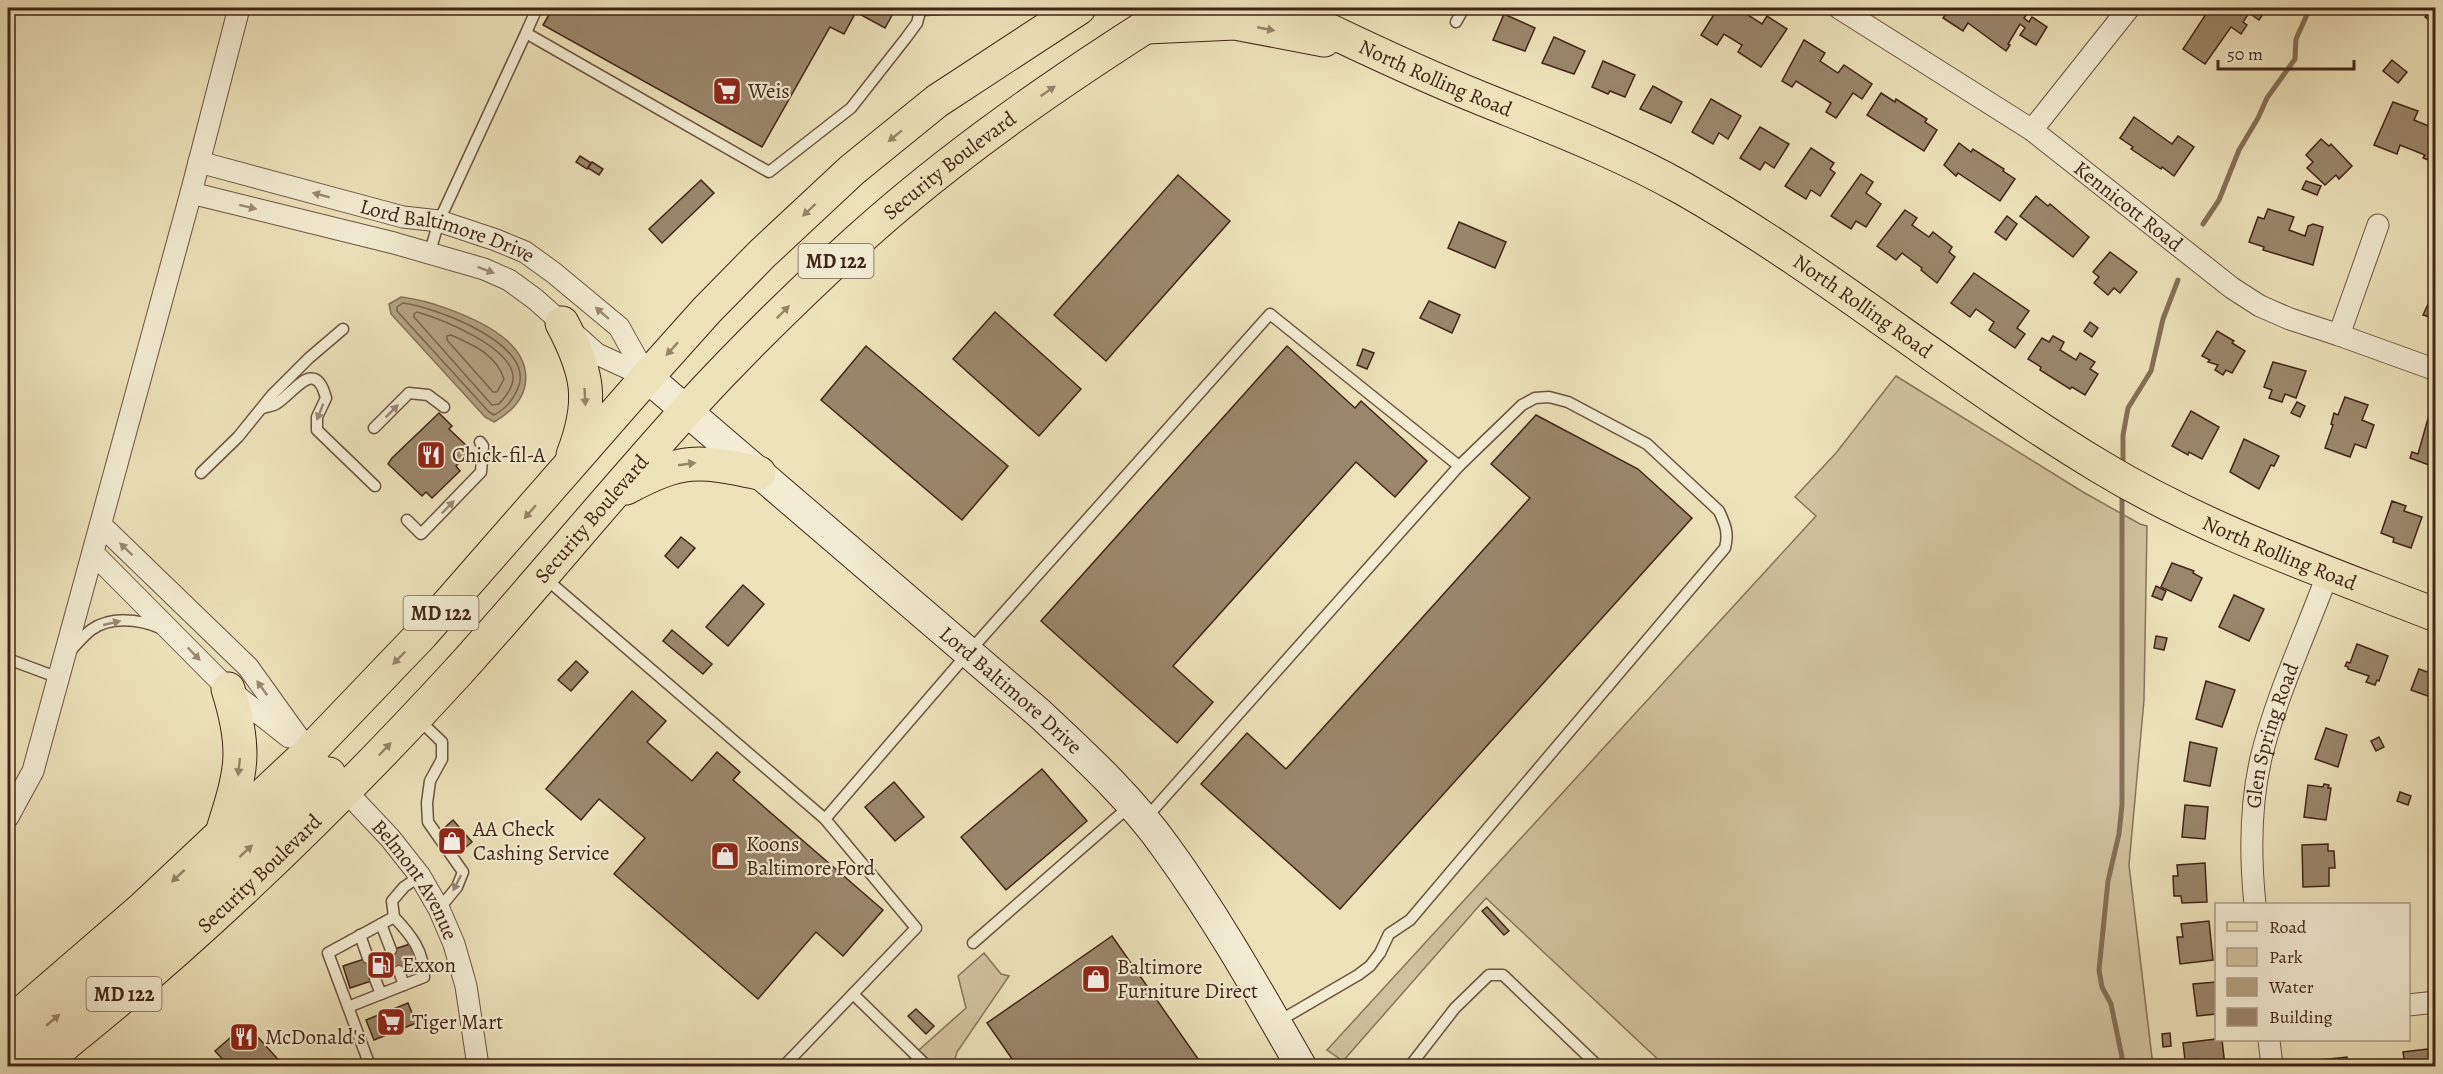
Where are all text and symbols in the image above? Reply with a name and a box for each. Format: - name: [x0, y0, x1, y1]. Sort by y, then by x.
- one-way arrow: [1256, 25, 1275, 34]
- street label: North Rolling Road: [1354, 33, 1517, 124]
- scale bar: [2218, 33, 2354, 71]
- text: 50 m: [2227, 42, 2263, 66]
- supermarket icon: Weis: [711, 75, 743, 107]
- place label: Weis: [747, 77, 790, 105]
- one-way arrow: [1040, 85, 1056, 97]
- street label: Security Boulevard: [877, 104, 1022, 226]
- one-way arrow: [887, 129, 902, 142]
- street label: Kennicott Road: [2068, 154, 2189, 258]
- one-way arrow: [312, 189, 330, 199]
- street label: Lord Baltimore Drive: [357, 192, 541, 269]
- one-way arrow: [239, 203, 257, 213]
- one-way arrow: [802, 203, 817, 217]
- road number: MD 122: [798, 244, 874, 278]
- street label: North Rolling Road: [1788, 247, 1939, 365]
- one-way arrow: [477, 265, 495, 275]
- one-way arrow: [776, 304, 790, 319]
- one-way arrow: [595, 307, 610, 320]
- one-way arrow: [665, 341, 679, 356]
- one-way arrow: [581, 388, 590, 407]
- one-way arrow: [315, 403, 325, 421]
- one-way arrow: [384, 404, 398, 418]
- restaurant icon: Chick-fil-A: [415, 439, 447, 471]
- place label: Chick-fil-A: [452, 441, 546, 469]
- street label: Security Boulevard: [528, 448, 655, 589]
- one-way arrow: [677, 460, 696, 469]
- one-way arrow: [441, 499, 455, 514]
- one-way arrow: [524, 504, 537, 519]
- street label: North Rolling Road: [2198, 509, 2361, 597]
- one-way arrow: [119, 542, 133, 556]
- road number: MD 122: [404, 596, 478, 630]
- one-way arrow: [103, 617, 122, 627]
- street label: Lord Baltimore Drive: [933, 620, 1088, 760]
- one-way arrow: [187, 646, 201, 661]
- one-way arrow: [393, 650, 407, 664]
- street label: Glen Spring Road: [2239, 658, 2306, 810]
- one-way arrow: [256, 680, 268, 696]
- one-way arrow: [378, 742, 391, 757]
- one-way arrow: [235, 758, 244, 777]
- street label: Security Boulevard: [191, 807, 328, 939]
- street label: Belmont Avenue: [365, 813, 465, 944]
- place label: AA Check Cashing Service: [472, 815, 609, 867]
- shop icon: AA Check Cashing Service: [436, 825, 468, 857]
- place label: Koons Baltimore Ford: [746, 830, 876, 882]
- shop icon: Koons Baltimore Ford: [709, 840, 741, 872]
- one-way arrow: [238, 845, 253, 858]
- one-way arrow: [170, 869, 185, 883]
- one-way arrow: [453, 874, 463, 892]
- legend: [2215, 903, 2410, 1041]
- text: Road: [2269, 915, 2307, 939]
- text: Park: [2269, 945, 2303, 969]
- fuel station icon: Exxon: [365, 949, 397, 981]
- place label: Exxon: [402, 951, 456, 979]
- place label: Baltimore Furniture Direct: [1117, 953, 1258, 1005]
- shop icon: Baltimore Furniture Direct: [1080, 963, 1112, 995]
- text: Water: [2268, 975, 2314, 999]
- road number: MD 122: [86, 977, 162, 1011]
- text: Building: [2269, 1005, 2333, 1029]
- supermarket icon: Tiger Mart: [375, 1006, 407, 1038]
- place label: Tiger Mart: [412, 1008, 503, 1036]
- one-way arrow: [45, 1015, 60, 1027]
- restaurant icon: McDonald's: [228, 1021, 260, 1053]
- place label: McDonald's: [265, 1023, 366, 1051]

